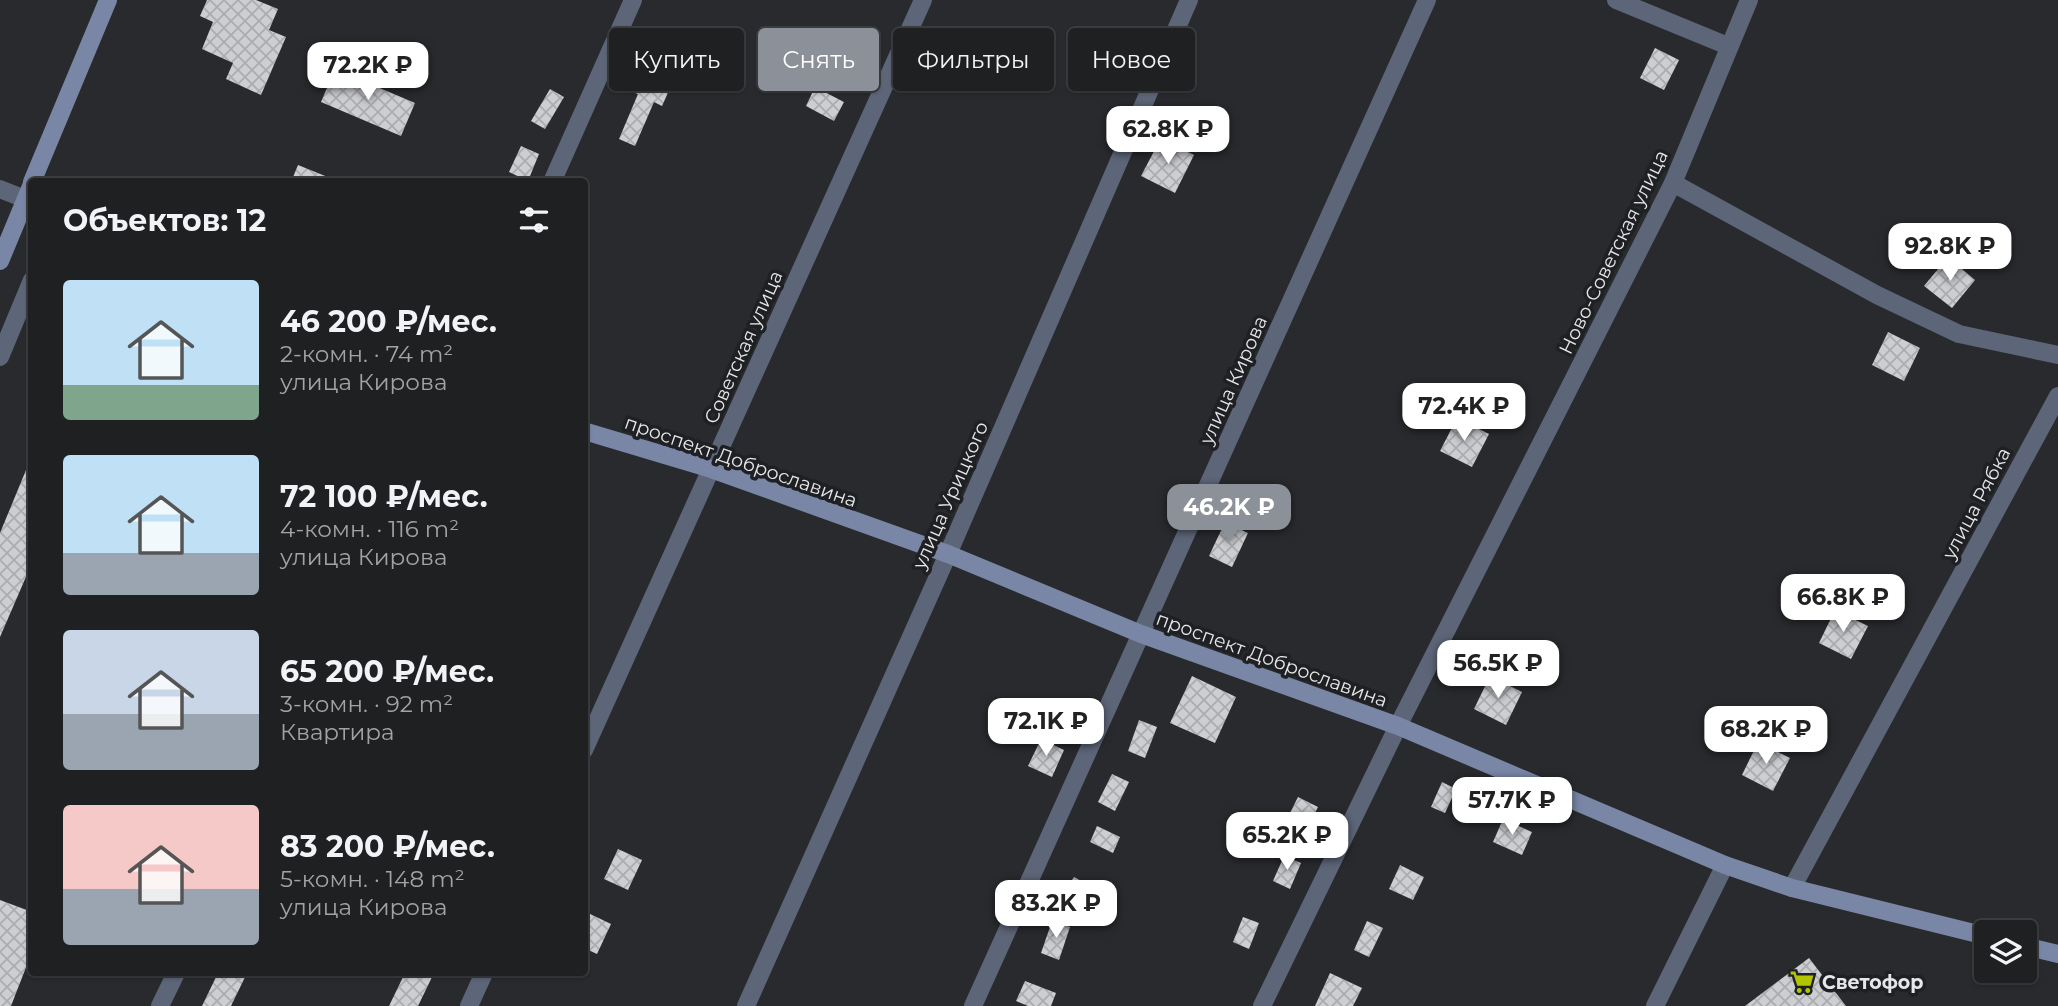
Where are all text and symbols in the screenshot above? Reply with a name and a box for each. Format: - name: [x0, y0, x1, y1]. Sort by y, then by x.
- chip: Купить: [609, 28, 744, 91]
- chip: Снять: [758, 28, 879, 91]
- chip: Фильтры: [893, 28, 1054, 91]
- chip: Новое: [1068, 28, 1195, 91]
- pin: 72.2K ₽: [303, 42, 433, 102]
- text: 72.2K ₽: [323, 51, 413, 79]
- pin: 62.8K ₽: [1103, 106, 1233, 166]
- text: 62.8K ₽: [1122, 115, 1214, 143]
- street label: Ново-Советская улица: [1554, 147, 1673, 358]
- icon: filters: [515, 201, 553, 239]
- text: Объектов: 12: [63, 202, 266, 239]
- pin: 92.8K ₽: [1885, 224, 2015, 283]
- text: 92.8K ₽: [1904, 232, 1996, 260]
- street label: Советская улица: [699, 267, 788, 427]
- text: 46 200 ₽/мес.: [280, 303, 497, 340]
- icon: home: [119, 308, 203, 392]
- street label: улица Кирова: [1194, 312, 1272, 449]
- text: 2-комн. · 74 m²: [280, 340, 453, 368]
- text: улица Кирова: [280, 368, 447, 396]
- pin: 72.4K ₽: [1399, 384, 1529, 443]
- text: 72.4K ₽: [1418, 392, 1510, 420]
- street label: проспект Доброславина: [622, 411, 860, 512]
- street label: улица Урицкого: [907, 418, 993, 573]
- street label: улица Рябка: [1937, 443, 2015, 564]
- text: 72 100 ₽/мес.: [280, 478, 488, 515]
- icon: home: [119, 483, 203, 567]
- pin: 46.2K ₽: [1164, 484, 1294, 544]
- text: 46.2K ₽: [1183, 493, 1275, 521]
- text: 4-комн. · 116 m²: [280, 515, 459, 543]
- text: улица Кирова: [280, 543, 447, 571]
- pin: 66.8K ₽: [1778, 574, 1908, 634]
- text: 66.8K ₽: [1797, 583, 1889, 611]
- street label: проспект Доброславина: [1153, 607, 1391, 712]
- pin: 56.5K ₽: [1433, 640, 1563, 700]
- text: 56.5K ₽: [1453, 649, 1543, 677]
- text: 65 200 ₽/мес.: [280, 653, 494, 690]
- icon: home: [119, 658, 203, 742]
- text: 3-комн. · 92 m²: [280, 690, 453, 718]
- pin: 72.1K ₽: [981, 698, 1111, 758]
- pin: 68.2K ₽: [1701, 706, 1831, 766]
- text: 72.1K ₽: [1004, 707, 1088, 735]
- text: 68.2K ₽: [1720, 715, 1812, 743]
- text: Квартира: [280, 718, 394, 746]
- pin: 57.7K ₽: [1447, 778, 1577, 837]
- text: 57.7K ₽: [1468, 786, 1556, 814]
- pin: 65.2K ₽: [1222, 812, 1352, 872]
- text: 65.2K ₽: [1242, 821, 1332, 849]
- text: 83 200 ₽/мес.: [280, 828, 495, 865]
- icon: home: [119, 833, 203, 917]
- text: 5-комн. · 148 m²: [280, 865, 465, 893]
- pin: 83.2K ₽: [991, 880, 1121, 940]
- text: 83.2K ₽: [1011, 889, 1101, 917]
- text: улица Кирова: [280, 893, 447, 921]
- map controls: [1974, 920, 2037, 983]
- button: layers: [1974, 920, 2037, 983]
- supermarket icon: Светофор: [1788, 968, 1816, 996]
- place label: Светофор: [1822, 971, 1923, 994]

